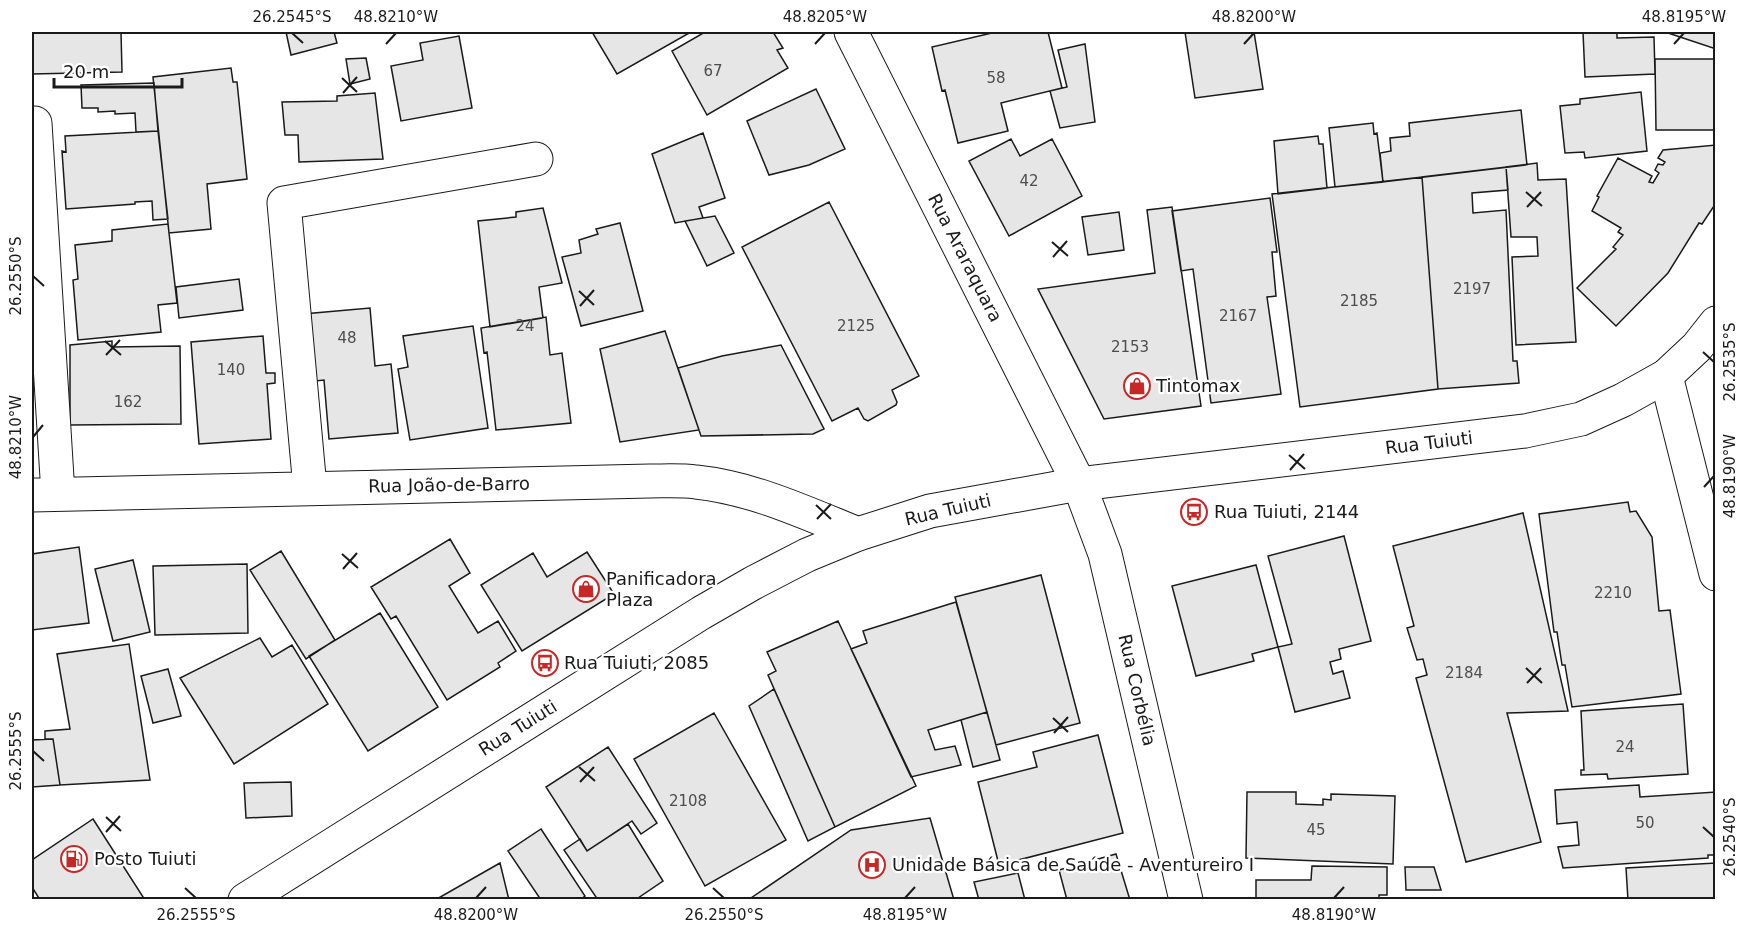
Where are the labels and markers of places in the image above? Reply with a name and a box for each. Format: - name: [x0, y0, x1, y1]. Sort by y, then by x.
- shop icon: Tintomax: [1122, 371, 1152, 401]
- place label: Tintomax: [1155, 375, 1240, 396]
- bus stop icon: Rua Tuiuti, 2144: [1179, 497, 1209, 527]
- place label: Rua Tuiuti, 2144: [1214, 501, 1359, 522]
- place label: Panificadora Plaza: [606, 568, 717, 610]
- shop icon: Panificadora Plaza: [571, 574, 601, 604]
- bus stop icon: Rua Tuiuti, 2085: [530, 648, 560, 678]
- place label: Rua Tuiuti, 2085: [564, 652, 709, 673]
- fuel station icon: Posto Tuiuti: [59, 844, 89, 874]
- place label: Posto Tuiuti: [94, 848, 197, 869]
- hospital icon: Unidade Básica de Saúde - Aventureiro I: [857, 850, 887, 880]
- place label: Unidade Básica de Saúde - Aventureiro I: [892, 854, 1254, 875]

